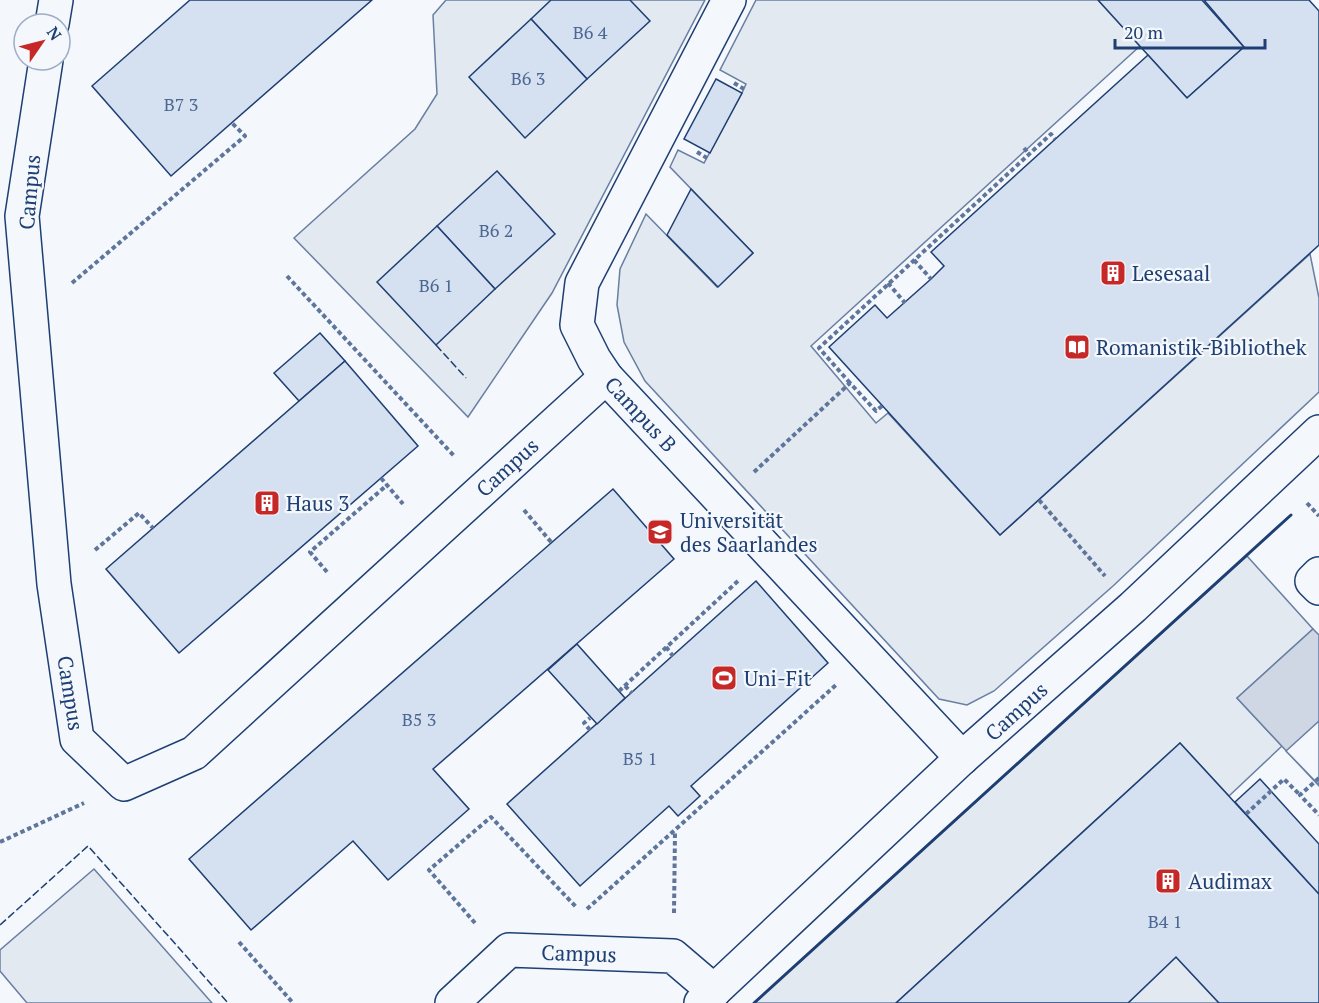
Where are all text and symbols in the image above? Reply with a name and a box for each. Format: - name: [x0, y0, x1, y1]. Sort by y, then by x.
- north arrow: [12, 12, 72, 72]
- scale bar: [1115, 12, 1265, 50]
- house number: B6 4: [573, 20, 608, 44]
- text: 20 m: [1124, 20, 1164, 44]
- text: N: [42, 22, 67, 45]
- house number: B6 3: [511, 66, 545, 90]
- house number: B7 3: [164, 92, 198, 116]
- street label: Campus: [12, 153, 46, 231]
- house number: B6 2: [479, 218, 513, 242]
- building icon: Lesesaal: [1098, 258, 1128, 288]
- place label: Lesesaal: [1132, 259, 1210, 287]
- house number: B6 1: [419, 273, 453, 297]
- library icon: Romanistik-Bibliothek: [1062, 332, 1092, 362]
- place label: Romanistik-Bibliothek: [1096, 333, 1307, 361]
- street label: Campus B: [599, 370, 683, 458]
- street label: Campus: [470, 431, 544, 503]
- building icon: Haus 3: [252, 488, 282, 518]
- place label: Haus 3: [286, 489, 349, 517]
- place label: Universität des Saarlandes: [680, 506, 818, 558]
- school or university icon: Universität des Saarlandes: [645, 517, 675, 547]
- street label: Campus: [51, 654, 91, 732]
- sports icon: Uni-Fit: [709, 663, 739, 693]
- place label: Uni-Fit: [744, 664, 812, 692]
- street label: Campus: [979, 675, 1053, 747]
- house number: B5 3: [402, 707, 436, 731]
- house number: B5 1: [623, 746, 657, 770]
- building icon: Audimax: [1153, 866, 1183, 896]
- place label: Audimax: [1188, 867, 1272, 895]
- house number: B4 1: [1148, 909, 1182, 933]
- street label: Campus: [541, 938, 617, 968]

